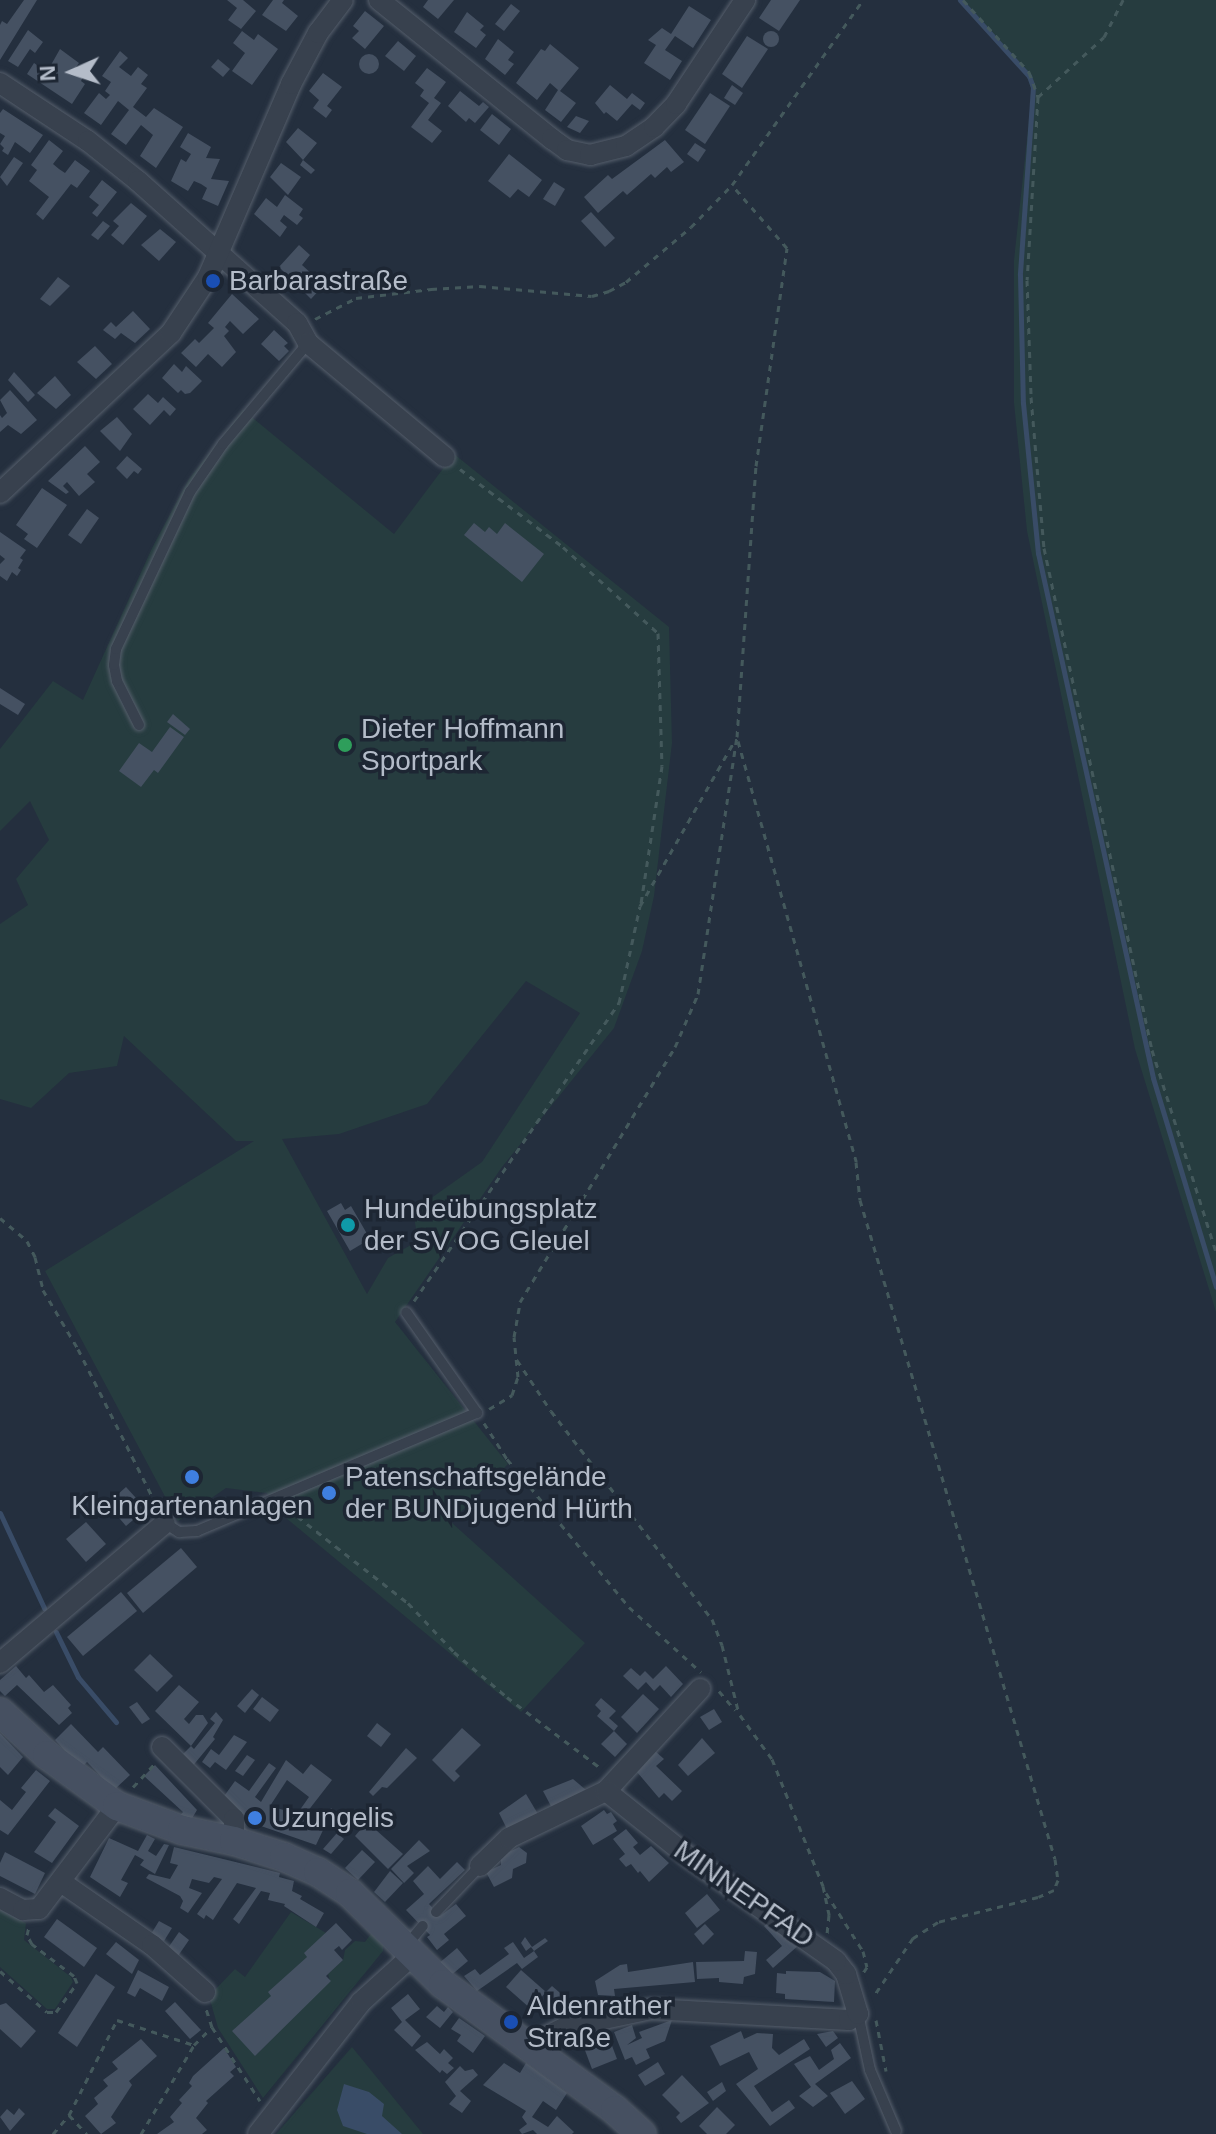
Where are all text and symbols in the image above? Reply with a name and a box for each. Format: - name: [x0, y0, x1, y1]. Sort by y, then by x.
- north arrow: [32, 32, 112, 112]
- text: N: [35, 65, 60, 82]
- place label: Barbarastraße: [229, 264, 408, 298]
- marker: Barbarastraße: [204, 272, 222, 290]
- place label: Dieter Hoffmann Sportpark: [361, 712, 564, 778]
- marker: Dieter Hoffmann Sportpark: [336, 736, 354, 754]
- place label: Hundeübungsplatz der SV OG Gleuel: [364, 1192, 598, 1258]
- marker: Hundeübungsplatz der SV OG Gleuel: [339, 1216, 357, 1234]
- place label: Patenschaftsgelände der BUNDjugend Hürth: [345, 1460, 633, 1526]
- marker: Kleingartenanlagen: [183, 1468, 201, 1486]
- marker: Patenschaftsgelände der BUNDjugend Hürth: [320, 1484, 338, 1502]
- place label: Kleingartenanlagen: [71, 1489, 313, 1523]
- place label: Uzungelis: [271, 1801, 394, 1835]
- marker: Uzungelis: [246, 1809, 264, 1827]
- street label: MINNEPFAD: [667, 1833, 821, 1955]
- place label: Aldenrather Straße: [527, 1989, 672, 2055]
- marker: Aldenrather Straße: [502, 2013, 520, 2031]

